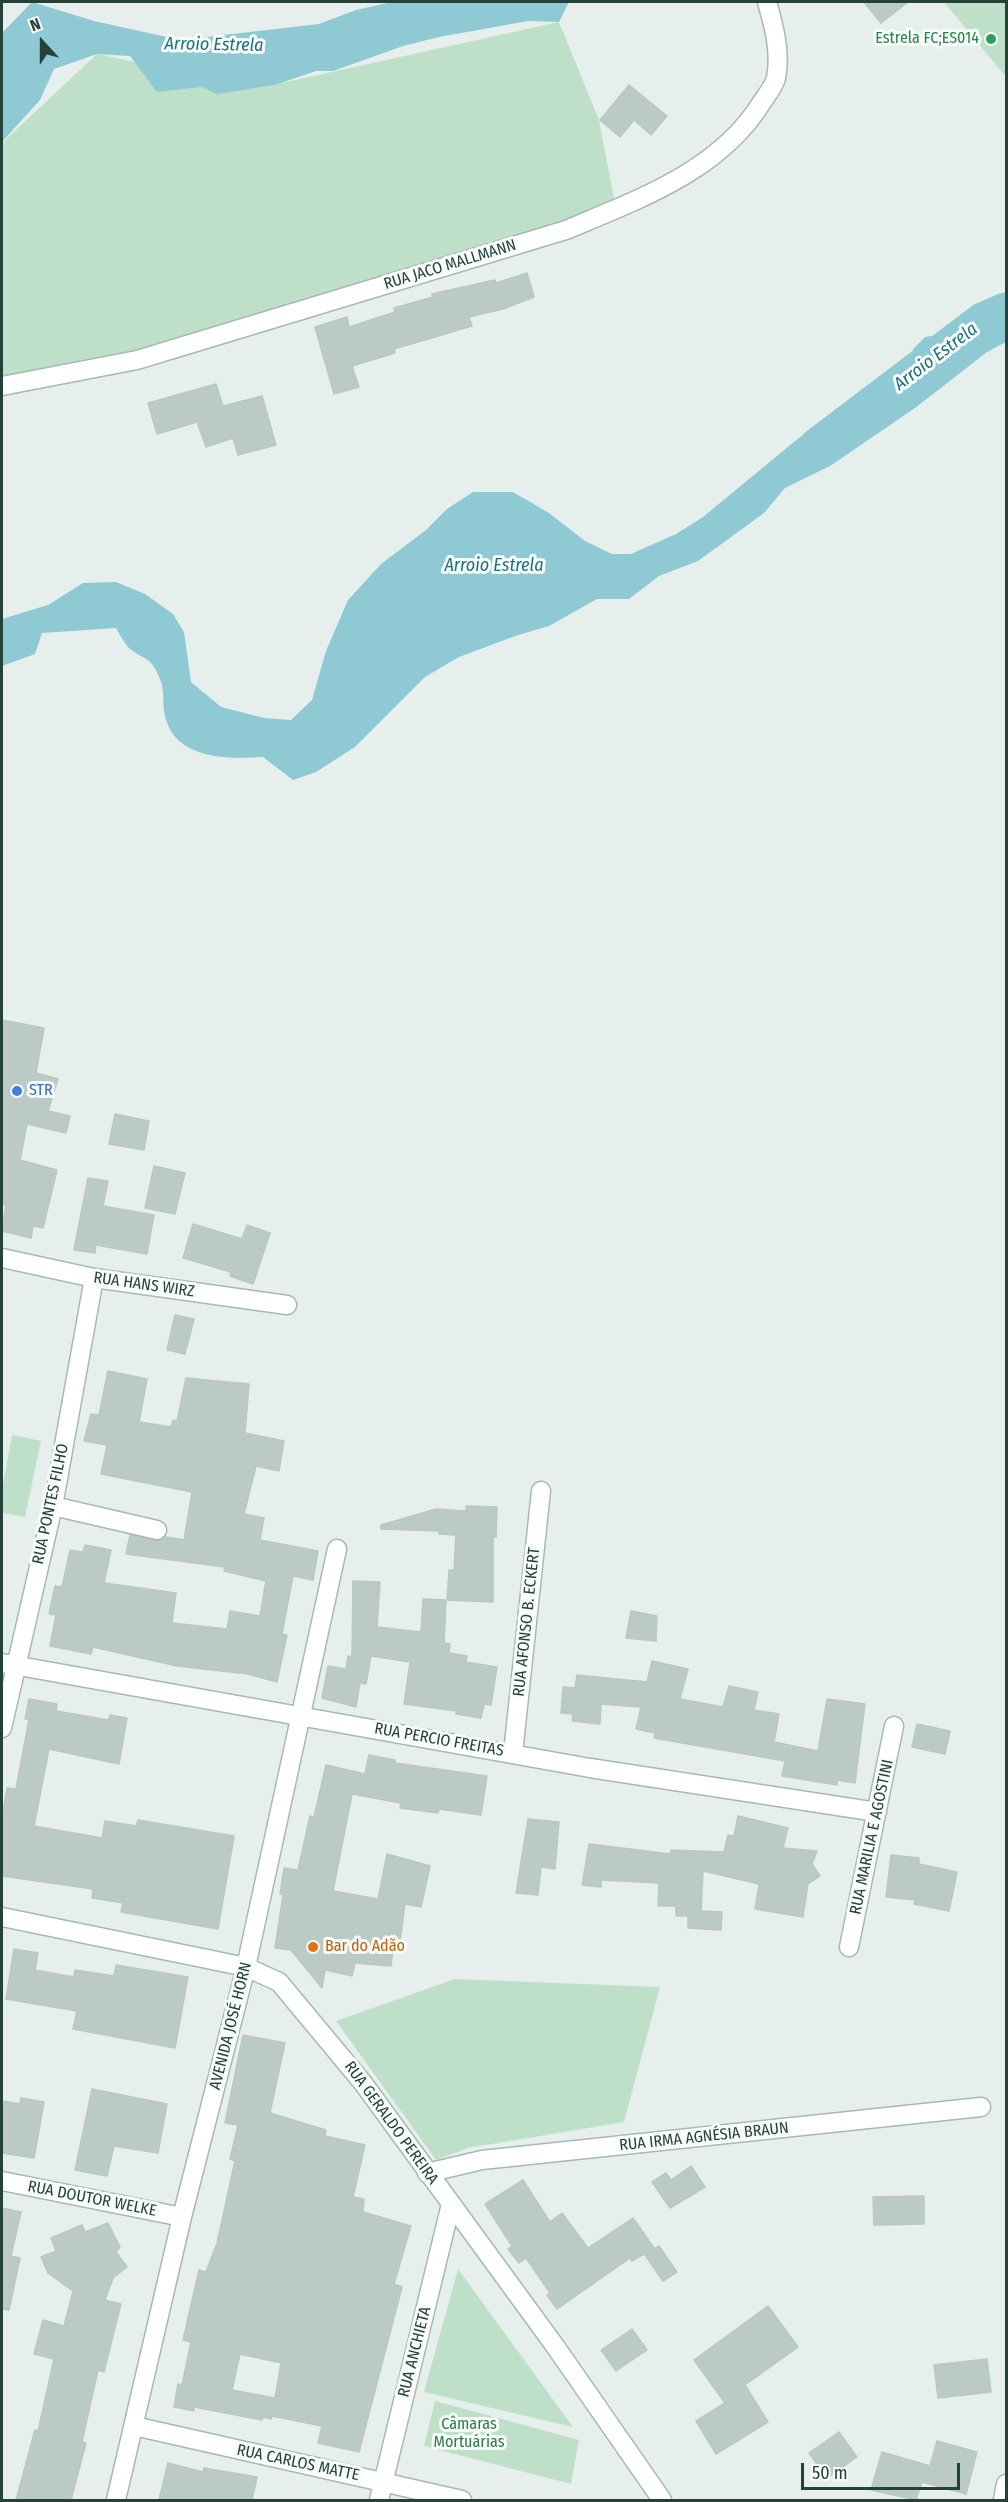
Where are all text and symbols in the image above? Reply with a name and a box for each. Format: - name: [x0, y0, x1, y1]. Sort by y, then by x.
- north arrow: [12, 12, 72, 72]
- text: N: [27, 14, 43, 35]
- place label: Estrela FC;ES014: [875, 29, 979, 49]
- marker: Estrela FC;ES014: [984, 32, 998, 46]
- water label: Arroio Estrela: [164, 33, 264, 57]
- street label: RUA JACO MALLMANN: [382, 236, 518, 294]
- water label: Arroio Estrela: [890, 319, 982, 395]
- water label: Arroio Estrela: [444, 555, 544, 577]
- place label: STR: [29, 1081, 53, 1101]
- marker: STR: [10, 1084, 24, 1098]
- street label: RUA HANS WIRZ: [92, 1268, 196, 1302]
- street label: RUA PONTES FILHO: [29, 1442, 73, 1566]
- street label: RUA AFONSO B. ECKERT: [510, 1547, 544, 1697]
- street label: RUA PERCIO FREITAS: [373, 1719, 505, 1761]
- street label: RUA MARILIA E AGOSTINI: [846, 1758, 898, 1916]
- place label: Bar do Adão: [325, 1937, 405, 1957]
- marker: Bar do Adão: [306, 1940, 320, 1954]
- street label: AVENIDA JOSÉ HORN: [206, 1960, 256, 2092]
- street label: RUA GERALDO PEREIRA: [340, 2058, 442, 2188]
- street label: RUA IRMA AGNÉSIA BRAUN: [618, 2119, 790, 2155]
- street label: RUA DOUTOR WELKE: [26, 2177, 158, 2221]
- street label: RUA ANCHIETA: [394, 2305, 436, 2399]
- park label: Câmaras Mortuárias: [434, 2415, 504, 2453]
- street label: RUA CARLOS MATTE: [235, 2441, 361, 2485]
- scale bar: [804, 2451, 963, 2489]
- text: 50 m: [812, 2462, 848, 2484]

